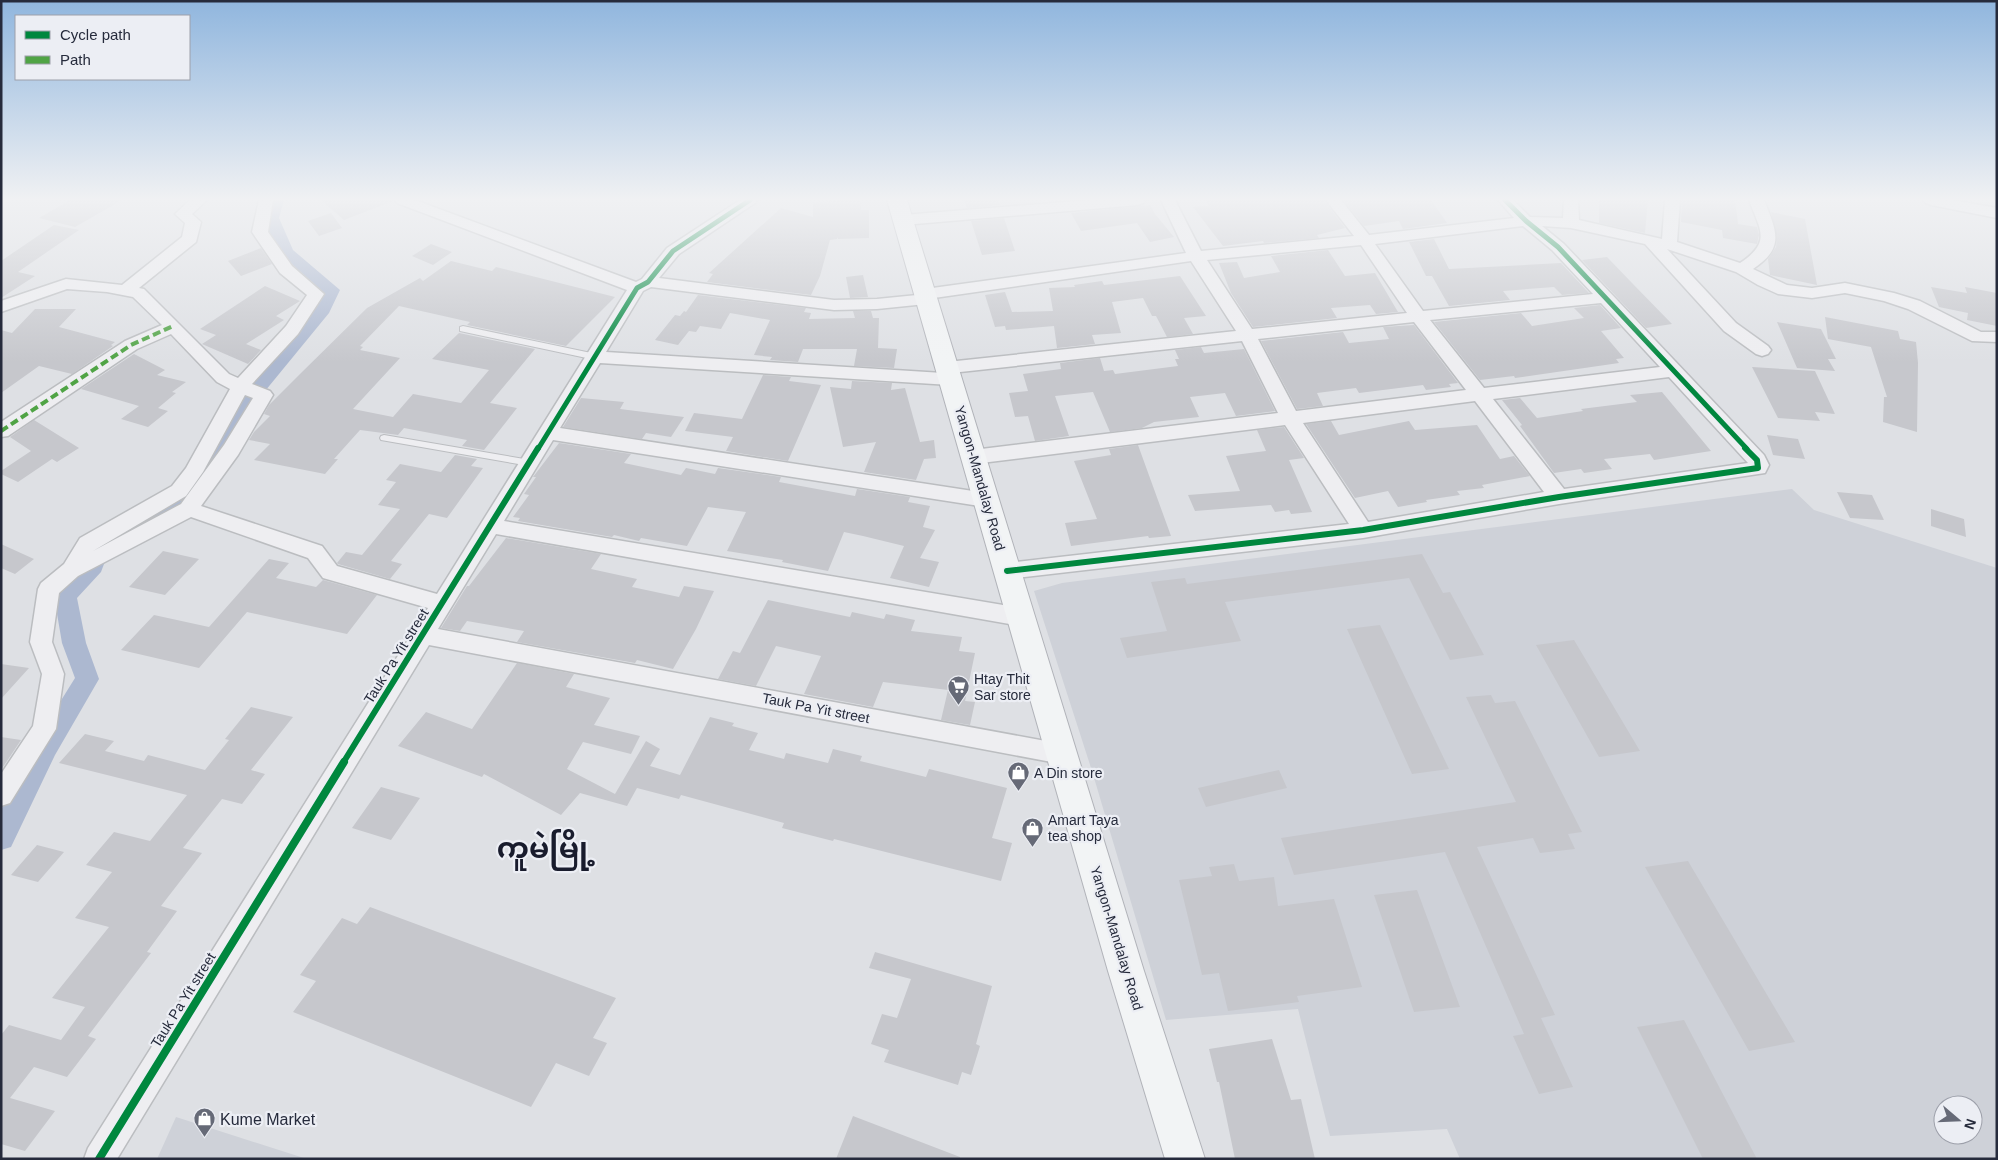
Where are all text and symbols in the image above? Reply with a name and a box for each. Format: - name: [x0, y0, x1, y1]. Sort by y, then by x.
- legend: [15, 15, 190, 80]
- text: Cycle path: [60, 26, 131, 43]
- text: Path: [60, 51, 91, 68]
- street label: Yangon-Mandalay Road: [952, 404, 1008, 552]
- street label: Tauk Pa Yit street: [360, 605, 432, 706]
- place label: Htay Thit Sar store: [974, 671, 1031, 703]
- supermarket icon: Htay Thit Sar store: [946, 675, 970, 706]
- street label: Tauk Pa Yit street: [761, 690, 871, 726]
- shop icon: A Din store: [1006, 761, 1030, 792]
- place label: A Din store: [1034, 765, 1103, 781]
- place label: Amart Taya tea shop: [1048, 812, 1119, 844]
- shop icon: Amart Taya tea shop: [1020, 816, 1044, 847]
- district label: ကူမဲမြို့: [497, 829, 595, 871]
- street label: Yangon-Mandalay Road: [1087, 864, 1147, 1012]
- street label: Tauk Pa Yit street: [147, 949, 219, 1050]
- north arrow: [1933, 1095, 1983, 1145]
- shop icon: Kume Market: [192, 1107, 216, 1138]
- place label: Kume Market: [220, 1111, 316, 1128]
- text: N: [1961, 1117, 1980, 1132]

